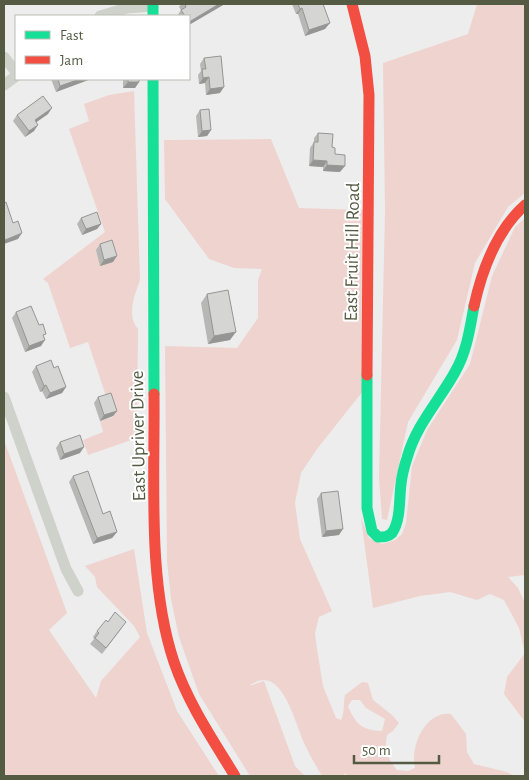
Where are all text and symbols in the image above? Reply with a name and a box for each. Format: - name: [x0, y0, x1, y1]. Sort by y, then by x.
- legend: [15, 15, 190, 80]
- text: Fast: [60, 28, 84, 43]
- text: Jam: [60, 53, 83, 68]
- street label: East Fruit Hill Road: [342, 182, 363, 322]
- street label: East Upriver Drive: [128, 370, 149, 502]
- scale bar: [354, 732, 439, 764]
- text: 50 m: [362, 743, 391, 758]

